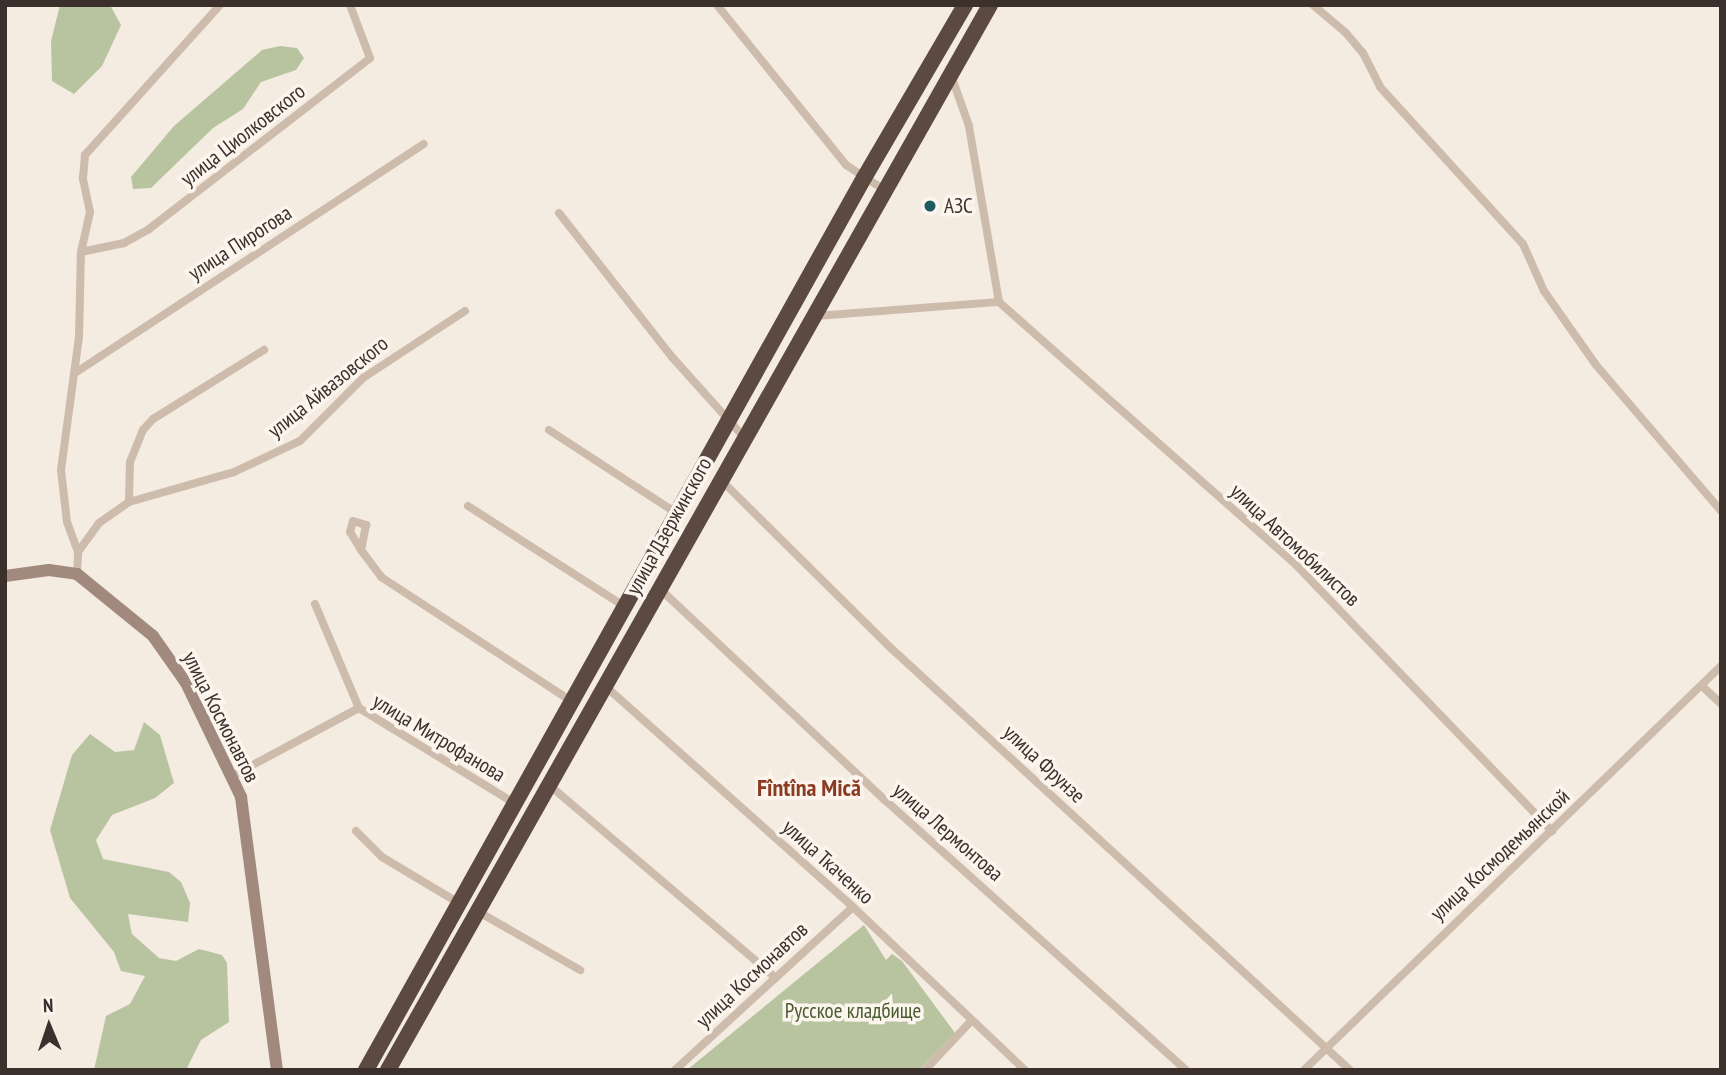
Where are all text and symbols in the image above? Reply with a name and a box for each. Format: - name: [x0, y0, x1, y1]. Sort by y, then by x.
- street label: улица Циолковского: [176, 79, 310, 191]
- place label: АЗС: [944, 193, 973, 219]
- marker: АЗС: [922, 198, 938, 214]
- street label: улица Пирогова: [184, 200, 296, 286]
- street label: улица Айвазовского: [263, 331, 393, 443]
- street label: улица Дзержинского: [621, 453, 717, 599]
- street label: улица Автомобилистов: [1225, 478, 1365, 612]
- street label: улица Космонавтов: [177, 647, 265, 787]
- street label: улица Митрофанова: [368, 689, 510, 787]
- street label: улица Фрунзе: [998, 720, 1090, 808]
- district label: Fîntîna Mică: [757, 774, 861, 802]
- street label: улица Лермонтова: [888, 777, 1008, 887]
- street label: улица Космодемьянской: [1425, 784, 1575, 926]
- street label: улица Ткаченко: [777, 814, 879, 910]
- street label: улица Космонавтов: [691, 917, 813, 1033]
- north arrow: [14, 991, 84, 1061]
- text: N: [43, 993, 54, 1017]
- park label: Русское кладбище: [785, 998, 921, 1024]

